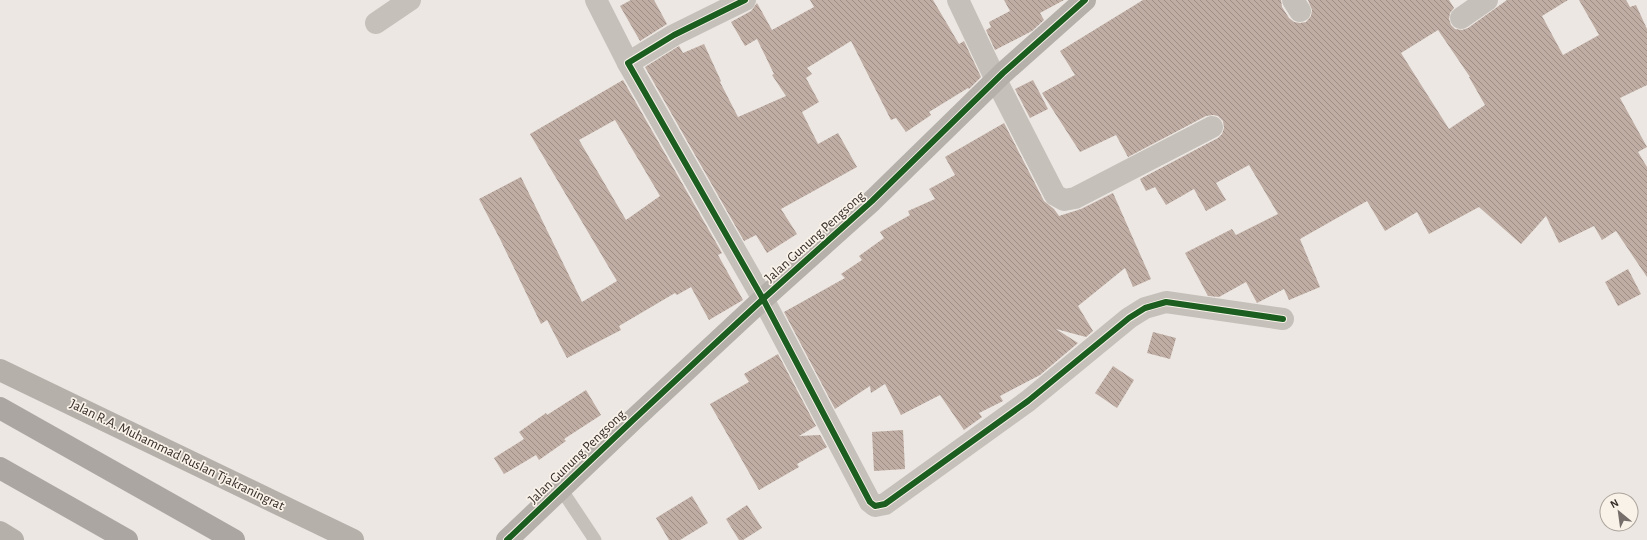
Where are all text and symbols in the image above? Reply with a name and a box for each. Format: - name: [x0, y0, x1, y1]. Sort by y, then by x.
- street label: Jalan Gunung Pengsong: [762, 189, 868, 285]
- street label: Jalan R.A. Muhammad Ruslan Tjakraningrat: [67, 397, 287, 513]
- street label: Jalan Gunung Pengsong: [526, 407, 628, 507]
- north arrow: [1599, 492, 1639, 532]
- text: N: [1608, 497, 1620, 510]

